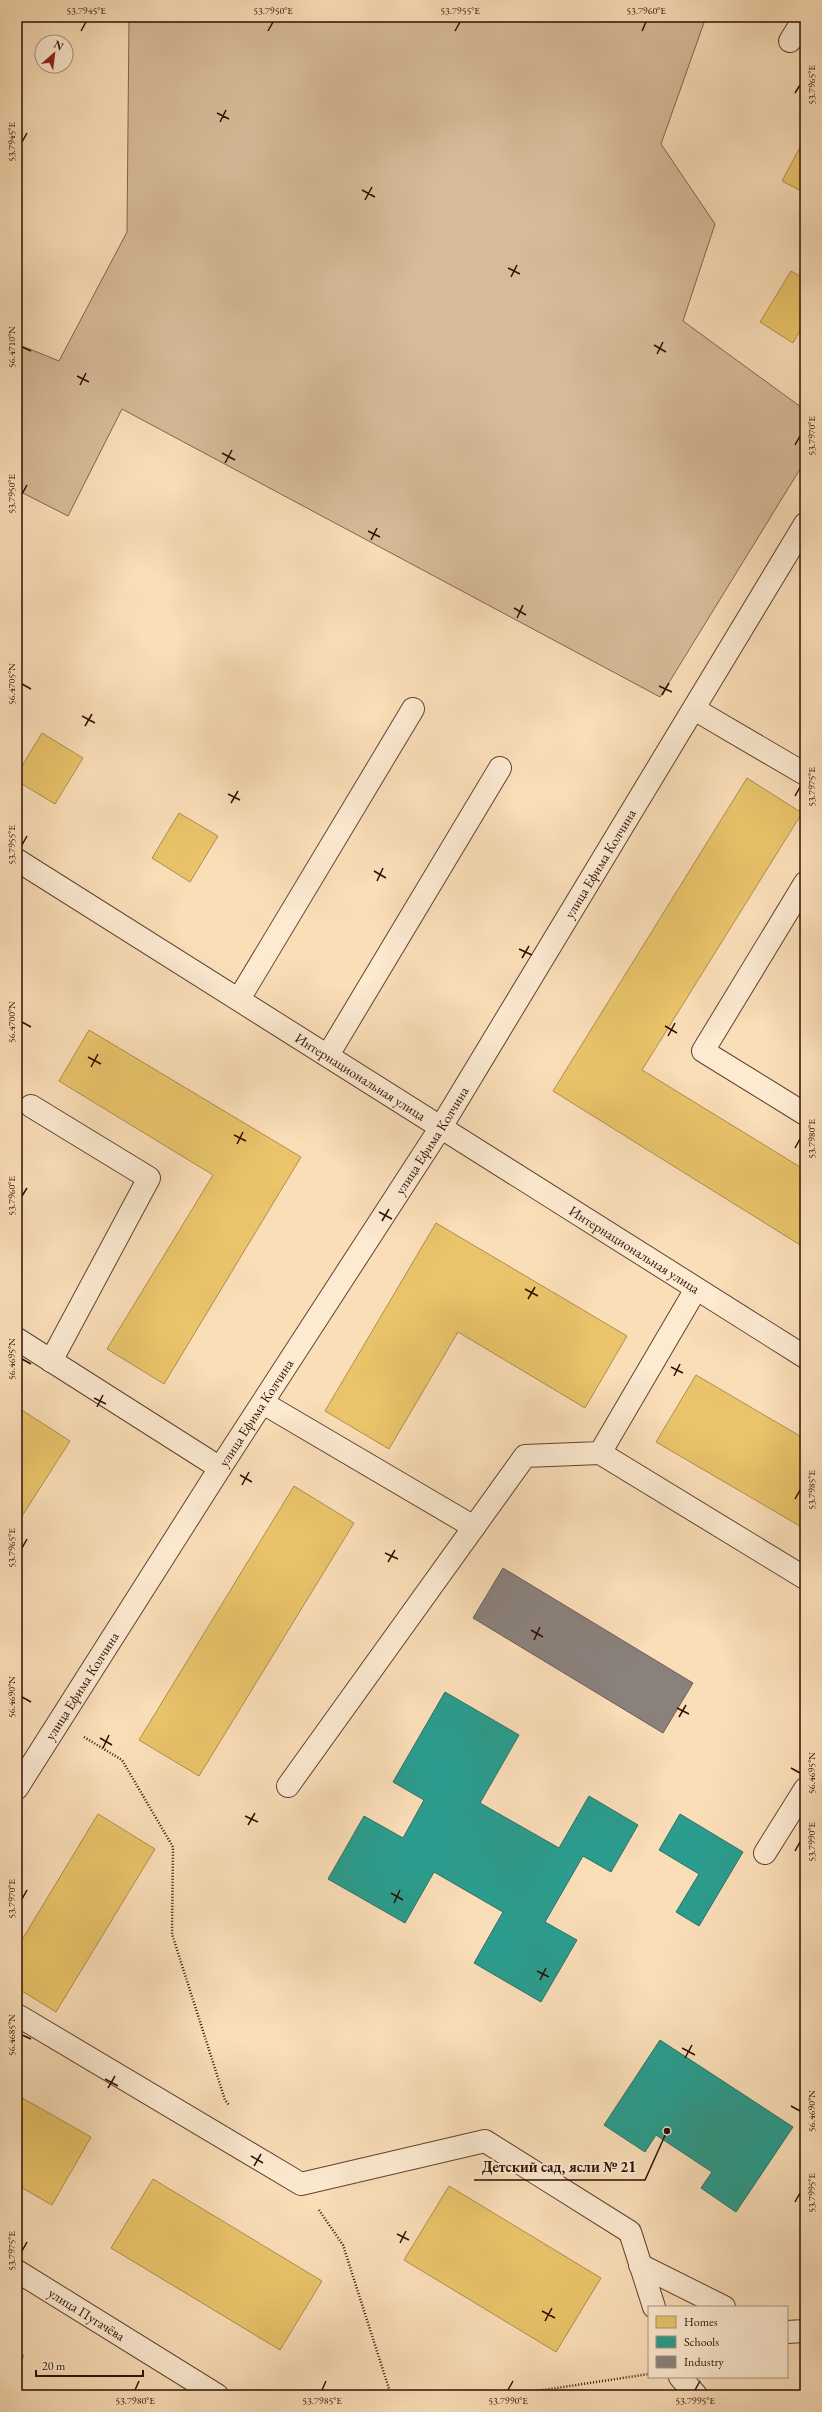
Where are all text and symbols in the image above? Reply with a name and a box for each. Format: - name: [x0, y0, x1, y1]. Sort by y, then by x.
- text: 53.7945°E: [66, 4, 106, 17]
- text: 53.7950°E: [253, 4, 293, 17]
- text: 53.7955°E: [440, 4, 480, 17]
- text: 53.7960°E: [626, 4, 666, 17]
- north arrow: [34, 34, 74, 74]
- text: N: [51, 37, 66, 53]
- text: 53.7965°E: [805, 65, 818, 105]
- text: 53.7945°E: [5, 122, 18, 162]
- text: 56.4710°N: [5, 326, 18, 368]
- text: 53.7970°E: [805, 416, 818, 456]
- text: 53.7950°E: [5, 474, 18, 514]
- text: 56.4705°N: [5, 663, 18, 705]
- text: 53.7975°E: [805, 767, 818, 807]
- street label: улица Ефима Колчина: [560, 805, 640, 922]
- text: 53.7955°E: [5, 825, 18, 865]
- text: 56.4700°N: [5, 1001, 18, 1043]
- street label: Интернациональная улица: [292, 1029, 430, 1125]
- street label: улица Ефима Колчина: [391, 1083, 473, 1198]
- text: 53.7980°E: [805, 1119, 818, 1159]
- text: 53.7960°E: [5, 1176, 18, 1216]
- street label: Интернациональная улица: [566, 1201, 704, 1298]
- text: 56.4695°N: [5, 1338, 18, 1380]
- street label: улица Ефима Колчина: [214, 1355, 298, 1470]
- text: 53.7985°E: [805, 1470, 818, 1510]
- text: 53.7965°E: [5, 1528, 18, 1568]
- street label: улица Ефима Колчина: [41, 1628, 123, 1743]
- text: 56.4690°N: [5, 1676, 18, 1718]
- text: 56.4695°N: [805, 1752, 818, 1794]
- text: 53.7990°E: [805, 1822, 818, 1862]
- text: 53.7970°E: [5, 1879, 18, 1919]
- text: 56.4685°N: [5, 2014, 18, 2056]
- text: 56.4690°N: [805, 2090, 818, 2132]
- callout: Детский сад, ясли № 21: [474, 2153, 645, 2180]
- text: Детский сад, ясли № 21: [482, 2157, 636, 2176]
- text: 53.7995°E: [805, 2173, 818, 2213]
- text: 53.7975°E: [5, 2231, 18, 2271]
- street label: улица Пугачёва: [45, 2284, 129, 2345]
- legend: [648, 2306, 788, 2378]
- text: Homes: [684, 2314, 718, 2330]
- text: Schools: [684, 2334, 719, 2350]
- scale bar: [36, 2352, 143, 2378]
- text: Industry: [684, 2354, 724, 2370]
- text: 20 m: [42, 2358, 66, 2374]
- text: 53.7980°E: [115, 2394, 155, 2407]
- text: 53.7985°E: [302, 2394, 342, 2407]
- text: 53.7990°E: [488, 2394, 528, 2407]
- text: 53.7995°E: [675, 2394, 715, 2407]

